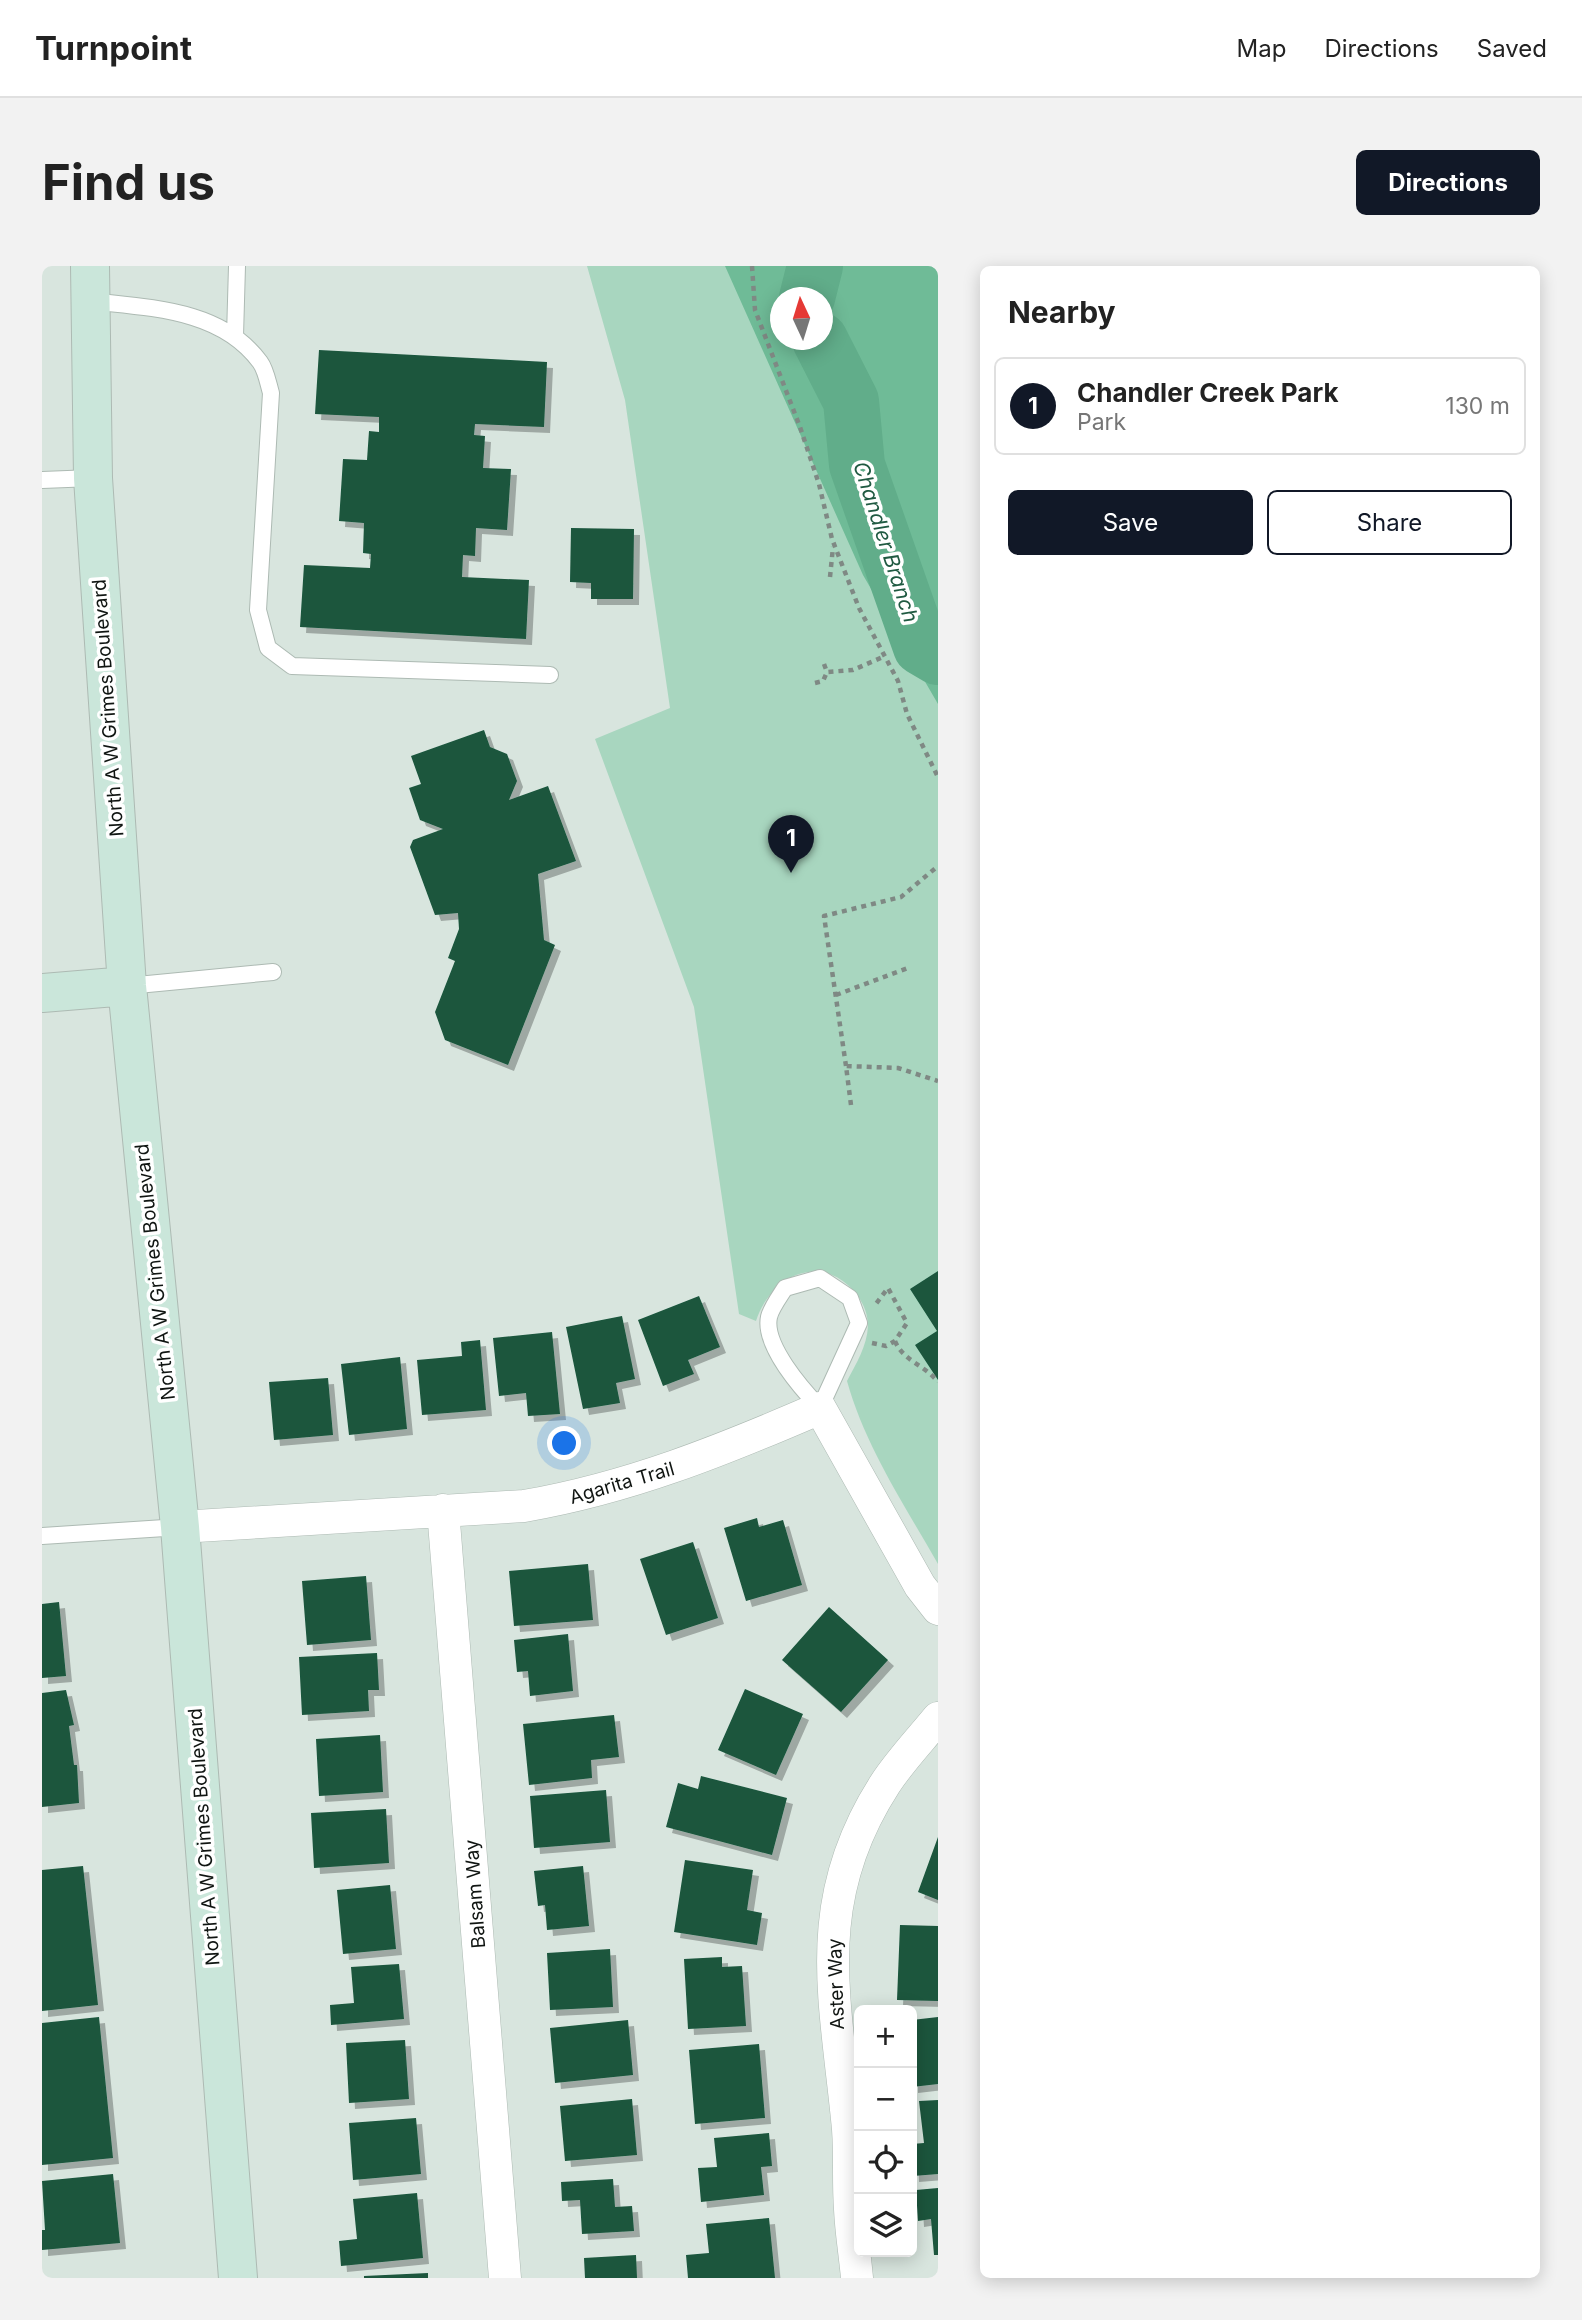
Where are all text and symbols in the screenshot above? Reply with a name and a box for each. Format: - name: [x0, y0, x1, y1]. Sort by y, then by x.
- text: Turnpoint: [35, 28, 192, 68]
- text: Map: [1237, 34, 1286, 63]
- text: Directions: [1324, 34, 1439, 63]
- text: Saved: [1477, 34, 1547, 63]
- button: Directions: [1356, 150, 1540, 215]
- text: Find us: [42, 153, 215, 212]
- north arrow: [770, 287, 833, 350]
- text: Nearby: [1008, 294, 1116, 330]
- text: Chandler Creek Park: [1077, 377, 1338, 408]
- text: 1: [1028, 392, 1038, 420]
- text: 130 m: [1445, 392, 1510, 420]
- text: Park: [1077, 408, 1126, 436]
- water label: Chandler Branch: [848, 458, 924, 626]
- button: Save: [1008, 490, 1253, 555]
- button: Share: [1267, 490, 1512, 555]
- street label: North A W Grimes Boulevard: [88, 579, 128, 837]
- pin: 1: [768, 815, 814, 873]
- street label: North A W Grimes Boulevard: [130, 1143, 180, 1401]
- your location: [547, 1426, 581, 1460]
- street label: Agarita Trail: [567, 1457, 677, 1509]
- street label: North A W Grimes Boulevard: [184, 1708, 224, 1966]
- street label: Balsam Way: [460, 1838, 490, 1949]
- street label: Aster Way: [823, 1938, 849, 2030]
- map controls: [854, 2005, 917, 2257]
- button: +: [854, 2005, 917, 2068]
- button: −: [854, 2068, 917, 2131]
- button: locate: [854, 2131, 917, 2194]
- button: layers: [854, 2194, 917, 2257]

